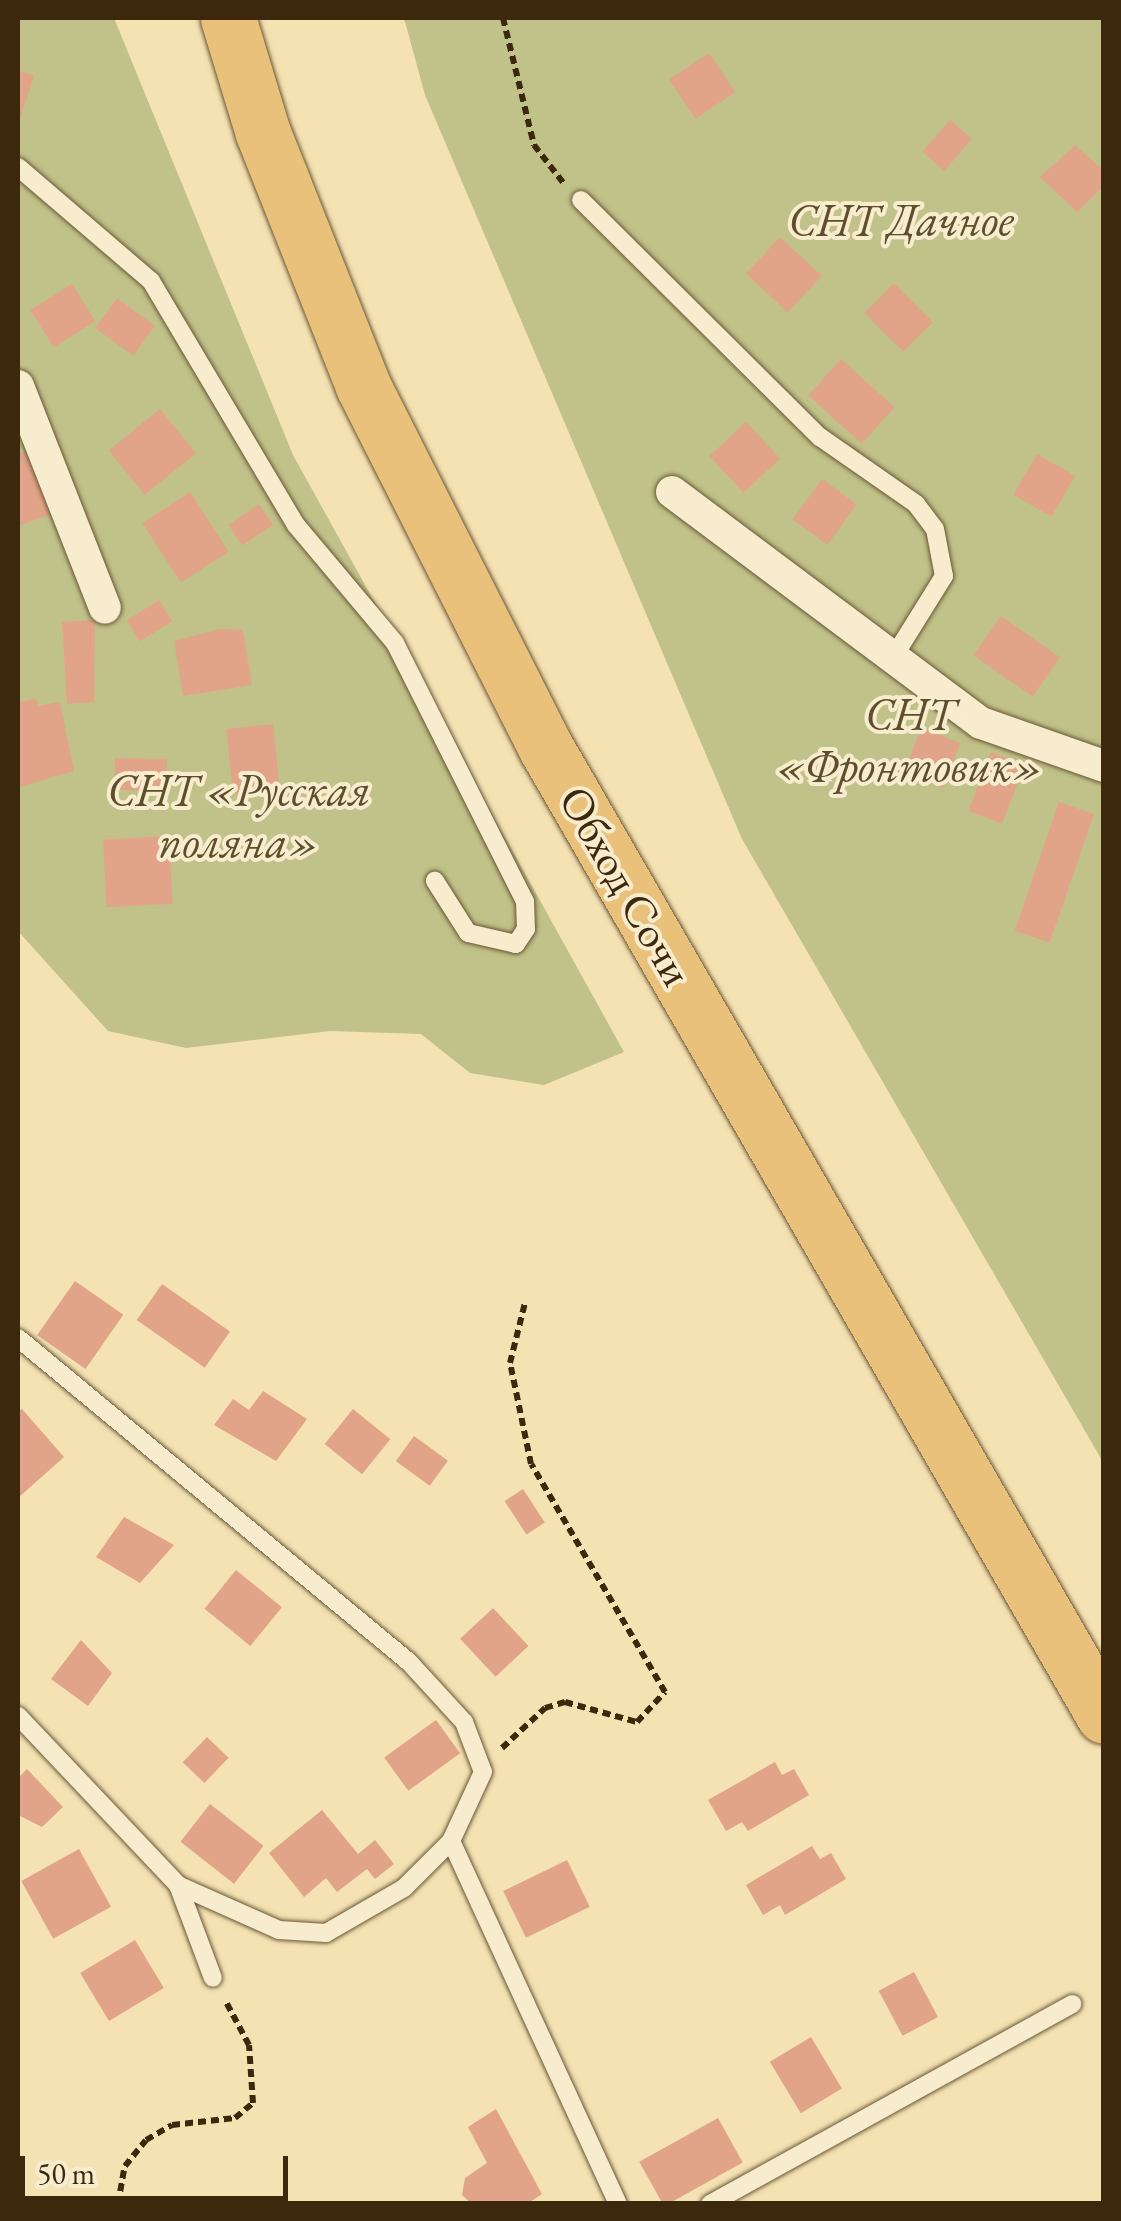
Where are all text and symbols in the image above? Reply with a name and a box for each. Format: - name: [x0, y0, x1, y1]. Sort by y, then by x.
- park label: СНТ Дачное: [788, 193, 1014, 247]
- park label: СНТ «Фронтовик»: [777, 687, 1043, 793]
- park label: СНТ «Русская поляна»: [107, 763, 371, 869]
- street label: Обход Сочи: [547, 777, 705, 995]
- scale bar: [25, 2136, 292, 2198]
- text: 50 m: [37, 2154, 95, 2193]

